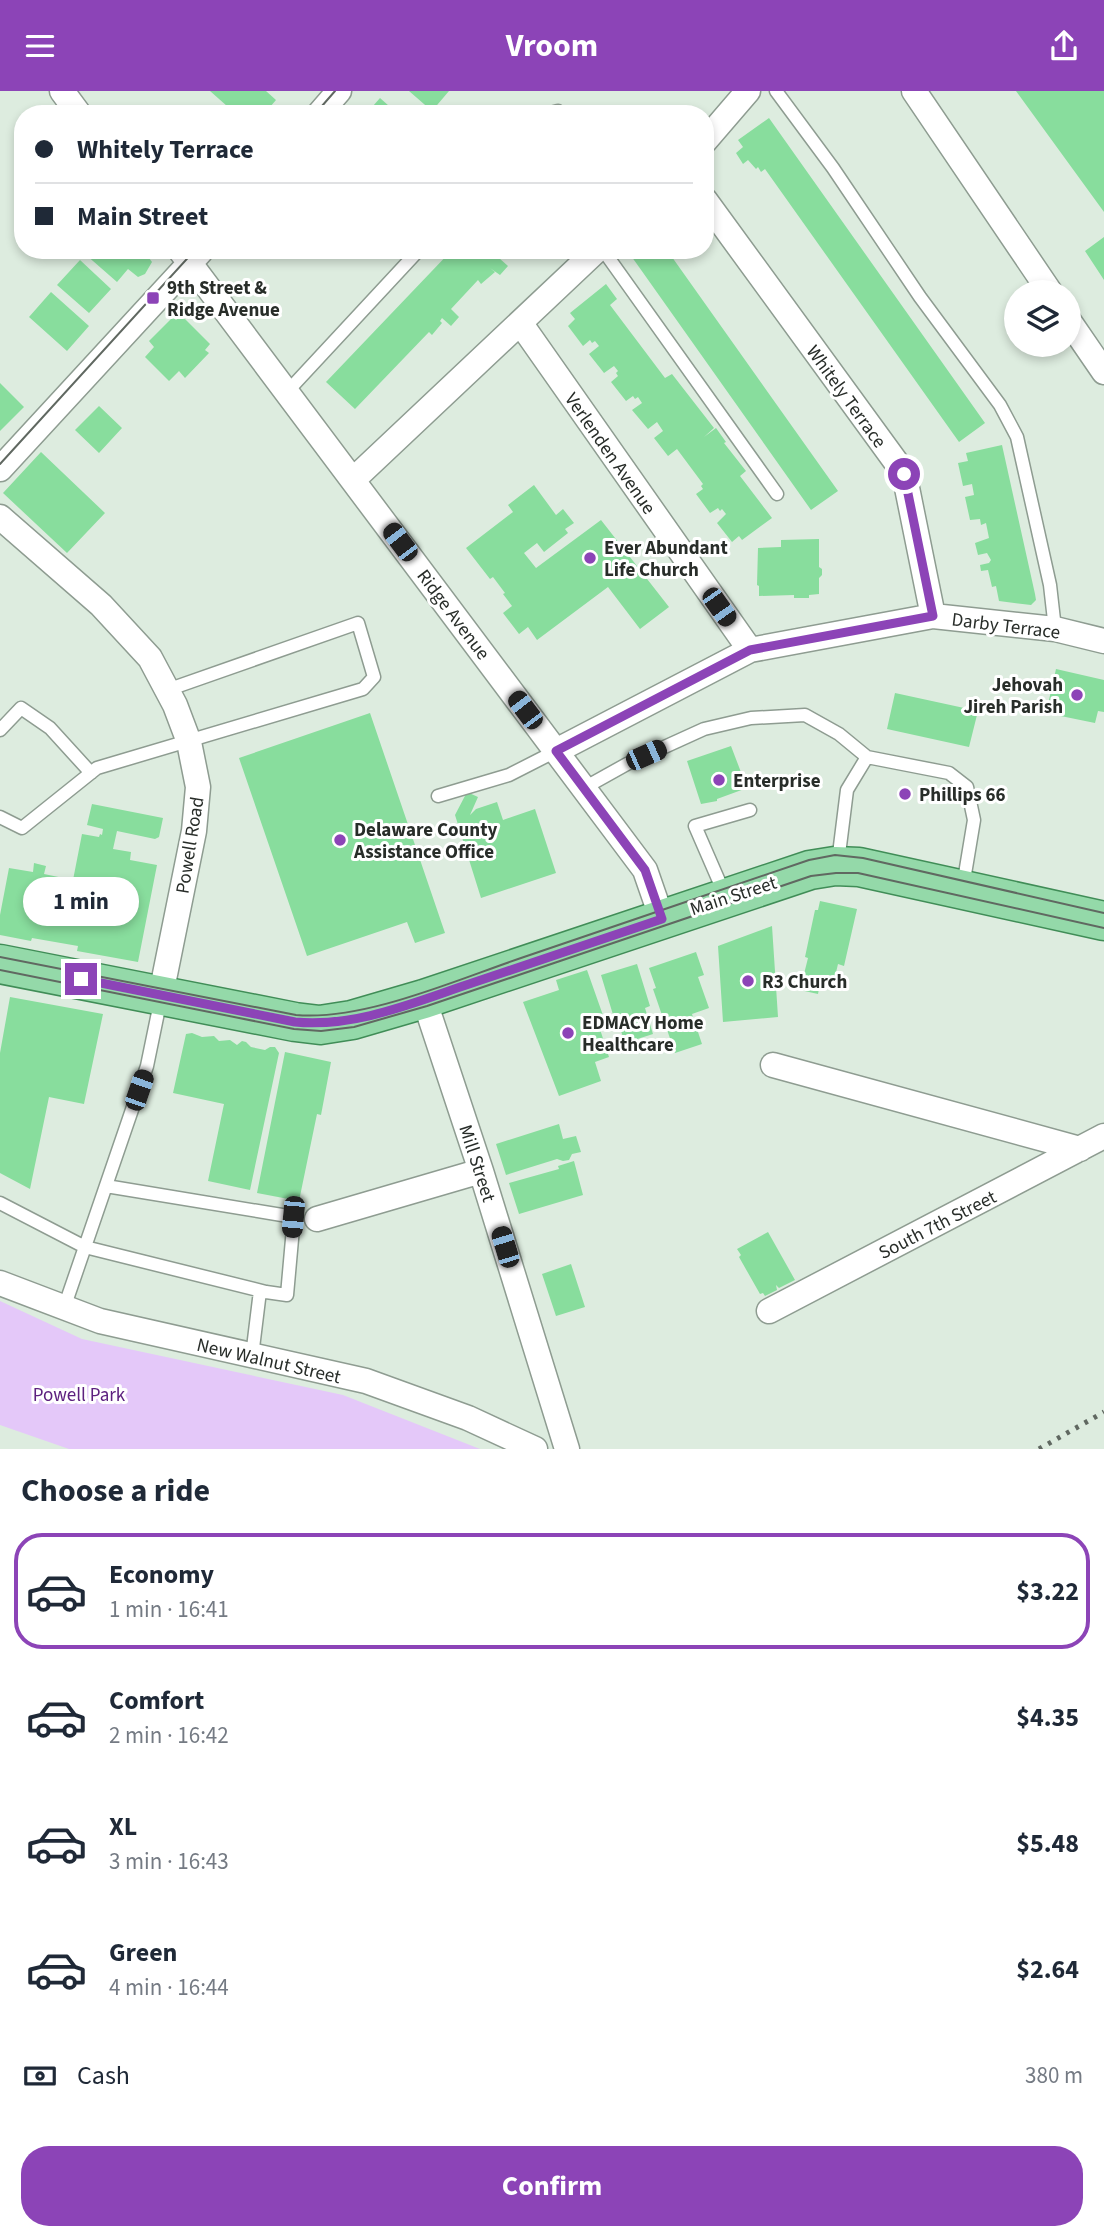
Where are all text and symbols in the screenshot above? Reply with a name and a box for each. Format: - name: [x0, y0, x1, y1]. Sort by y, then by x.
- text: Vroom: [506, 23, 598, 69]
- icon: menu: [21, 27, 59, 65]
- icon: share: [1045, 27, 1083, 65]
- text: Whitely Terrace: [77, 131, 254, 168]
- text: Main Street: [77, 198, 208, 235]
- place label: 9th Street & Ridge Avenue: [167, 275, 280, 324]
- map controls: [1004, 280, 1081, 357]
- button: layers: [1004, 280, 1081, 357]
- marker: 9th Street & Ridge Avenue: [145, 290, 161, 306]
- street label: Whitely Terrace: [799, 340, 892, 454]
- street label: Verlenden Avenue: [558, 388, 662, 520]
- route start: [888, 458, 920, 490]
- car: [379, 519, 422, 565]
- place label: Ever Abundant Life Church: [604, 535, 728, 584]
- marker: Ever Abundant Life Church: [582, 550, 598, 566]
- street label: Ridge Avenue: [410, 564, 496, 666]
- car: [699, 584, 740, 630]
- street label: Darby Terrace: [950, 606, 1062, 647]
- place label: Jehovah Jireh Parish: [963, 672, 1063, 721]
- car: [504, 687, 547, 733]
- marker: Jehovah Jireh Parish: [1069, 687, 1085, 703]
- car: [623, 737, 670, 773]
- place label: Enterprise: [733, 768, 821, 795]
- marker: Enterprise: [711, 772, 727, 788]
- place label: Phillips 66: [919, 782, 1006, 809]
- marker: Phillips 66: [897, 786, 913, 802]
- street label: Powell Road: [169, 795, 211, 896]
- place label: Delaware County Assistance Office: [353, 817, 497, 866]
- marker: Delaware County Assistance Office: [332, 832, 348, 848]
- street label: Main Street: [687, 870, 781, 923]
- callout: 1 min: [23, 877, 139, 927]
- text: 1 min: [53, 885, 109, 918]
- route end: [65, 963, 97, 995]
- place label: R3 Church: [762, 969, 847, 996]
- marker: R3 Church: [740, 973, 756, 989]
- place label: EDMACY Home Healthcare: [582, 1010, 704, 1059]
- marker: EDMACY Home Healthcare: [560, 1025, 576, 1041]
- car: [123, 1067, 156, 1113]
- street label: Mill Street: [451, 1121, 502, 1206]
- street label: South 7th Street: [874, 1184, 1002, 1267]
- car: [281, 1195, 306, 1239]
- car: [489, 1224, 522, 1270]
- street label: New Walnut Street: [194, 1332, 344, 1391]
- park label: Powell Park: [33, 1382, 126, 1409]
- text: Choose a ride: [21, 1468, 210, 1514]
- text: Economy: [109, 1556, 214, 1593]
- icon: car: [25, 1560, 88, 1623]
- text: $3.22: [1016, 1573, 1079, 1610]
- text: 1 min · 16:41: [109, 1593, 229, 1626]
- text: Comfort: [109, 1682, 204, 1719]
- icon: car: [25, 1686, 88, 1749]
- text: $4.35: [1016, 1699, 1079, 1736]
- text: 2 min · 16:42: [109, 1719, 229, 1752]
- text: XL: [109, 1808, 137, 1845]
- icon: car: [25, 1812, 88, 1875]
- text: $5.48: [1016, 1825, 1079, 1862]
- text: 3 min · 16:43: [109, 1845, 229, 1878]
- text: Green: [109, 1934, 177, 1971]
- icon: car: [25, 1938, 88, 2001]
- text: $2.64: [1016, 1951, 1079, 1988]
- text: 4 min · 16:44: [109, 1971, 229, 2004]
- icon: cash: [21, 2057, 59, 2095]
- text: Cash: [77, 2057, 130, 2094]
- text: 380 m: [1025, 2059, 1083, 2092]
- button: Confirm: [21, 2146, 1083, 2226]

